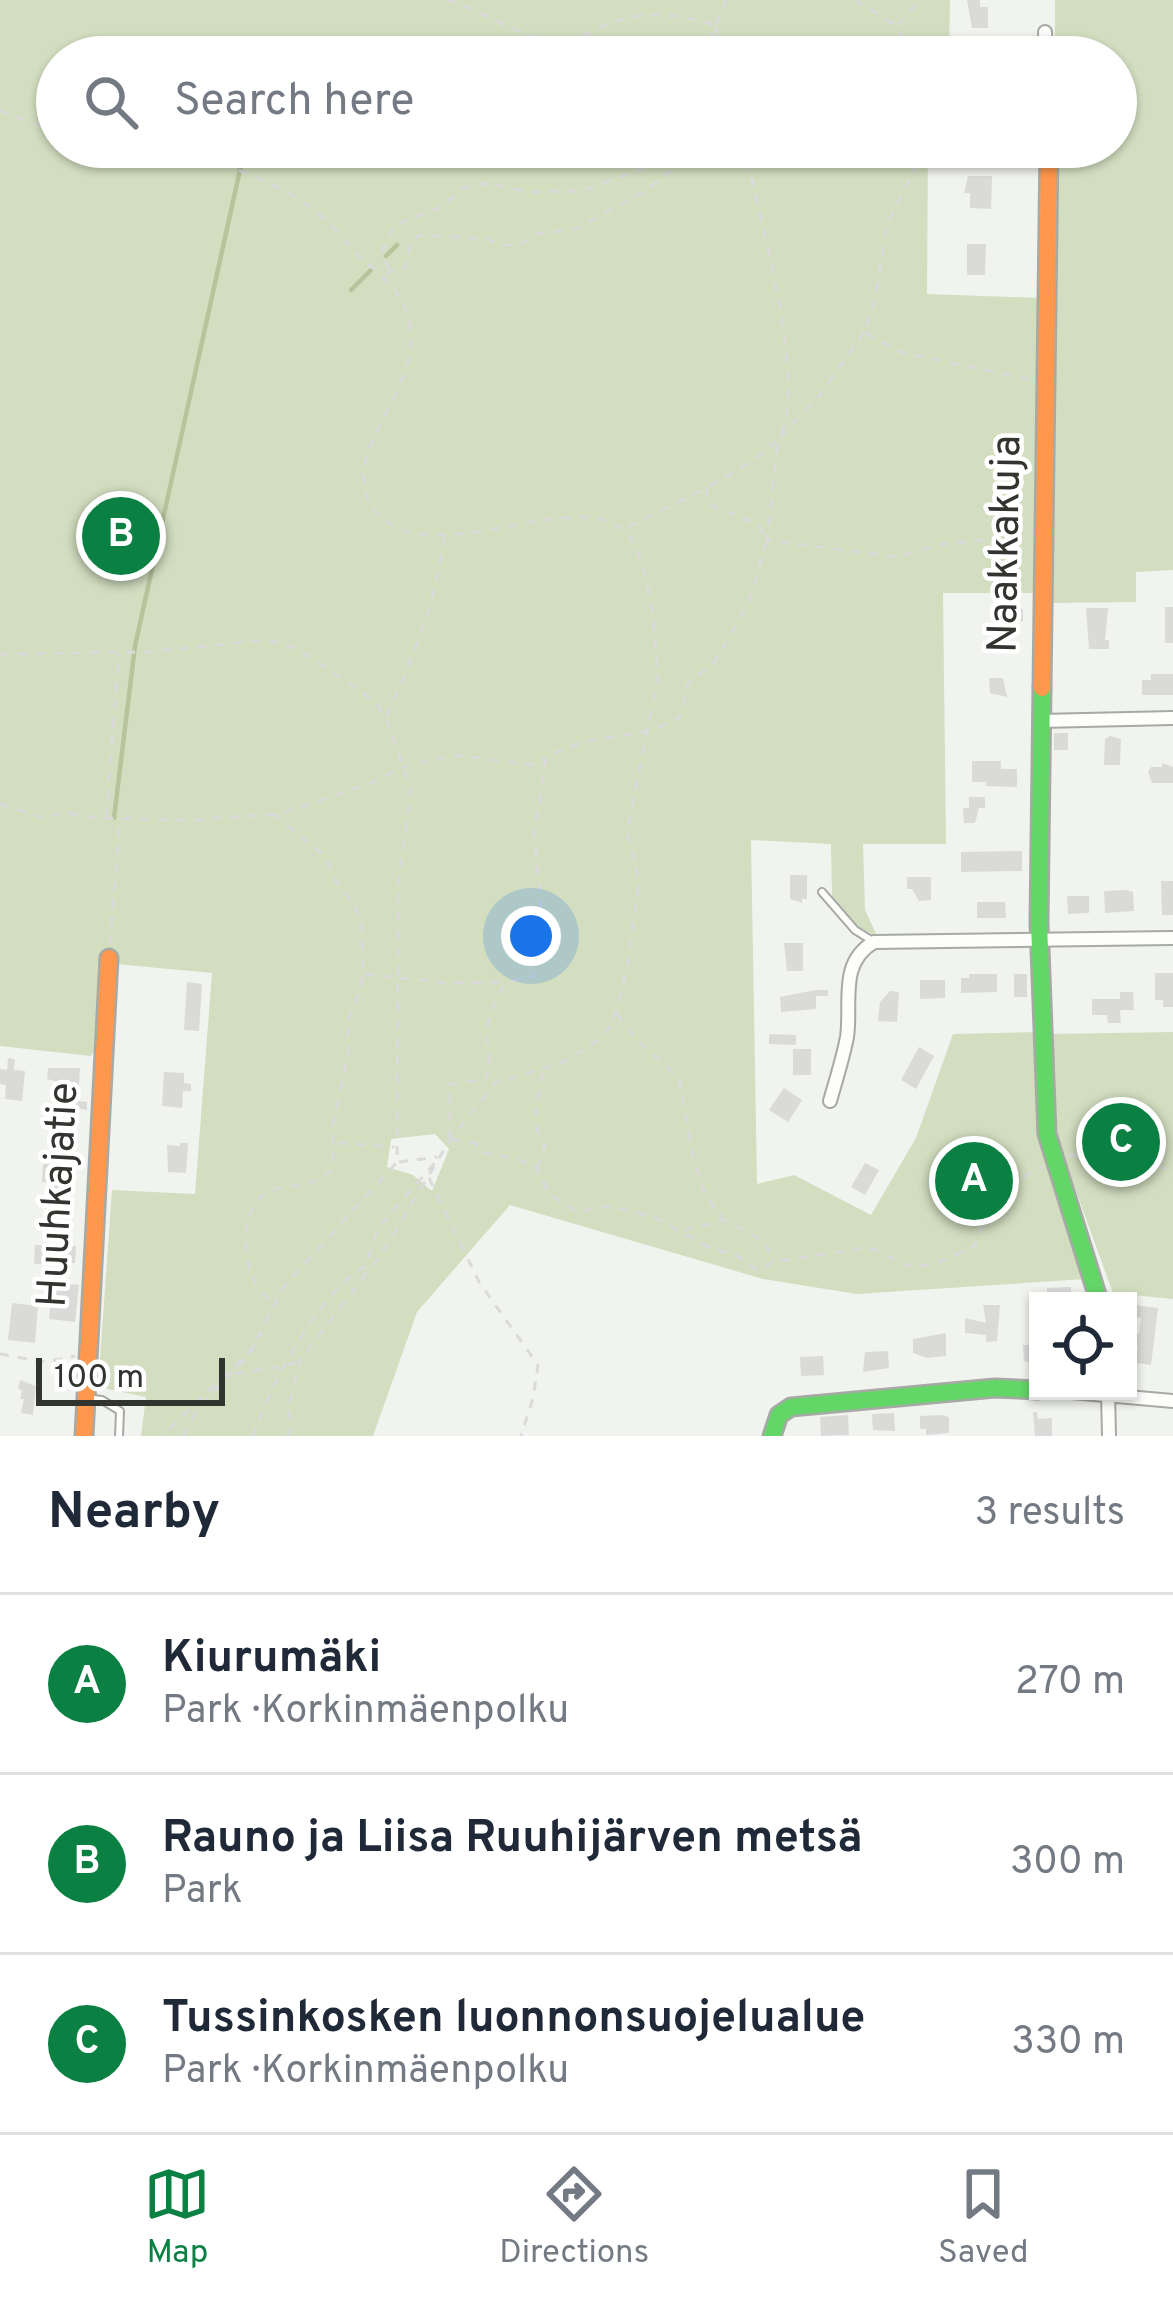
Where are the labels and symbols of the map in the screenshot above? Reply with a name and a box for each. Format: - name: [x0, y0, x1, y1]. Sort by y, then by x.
- street label: Naakkakuja: [979, 435, 1035, 653]
- pin: B: [82, 491, 160, 581]
- your location: [501, 906, 561, 966]
- street label: Huuhkajatie: [28, 1081, 92, 1309]
- pin: C: [1082, 1097, 1160, 1187]
- pin: A: [935, 1136, 1013, 1226]
- scale bar: [36, 1352, 225, 1405]

